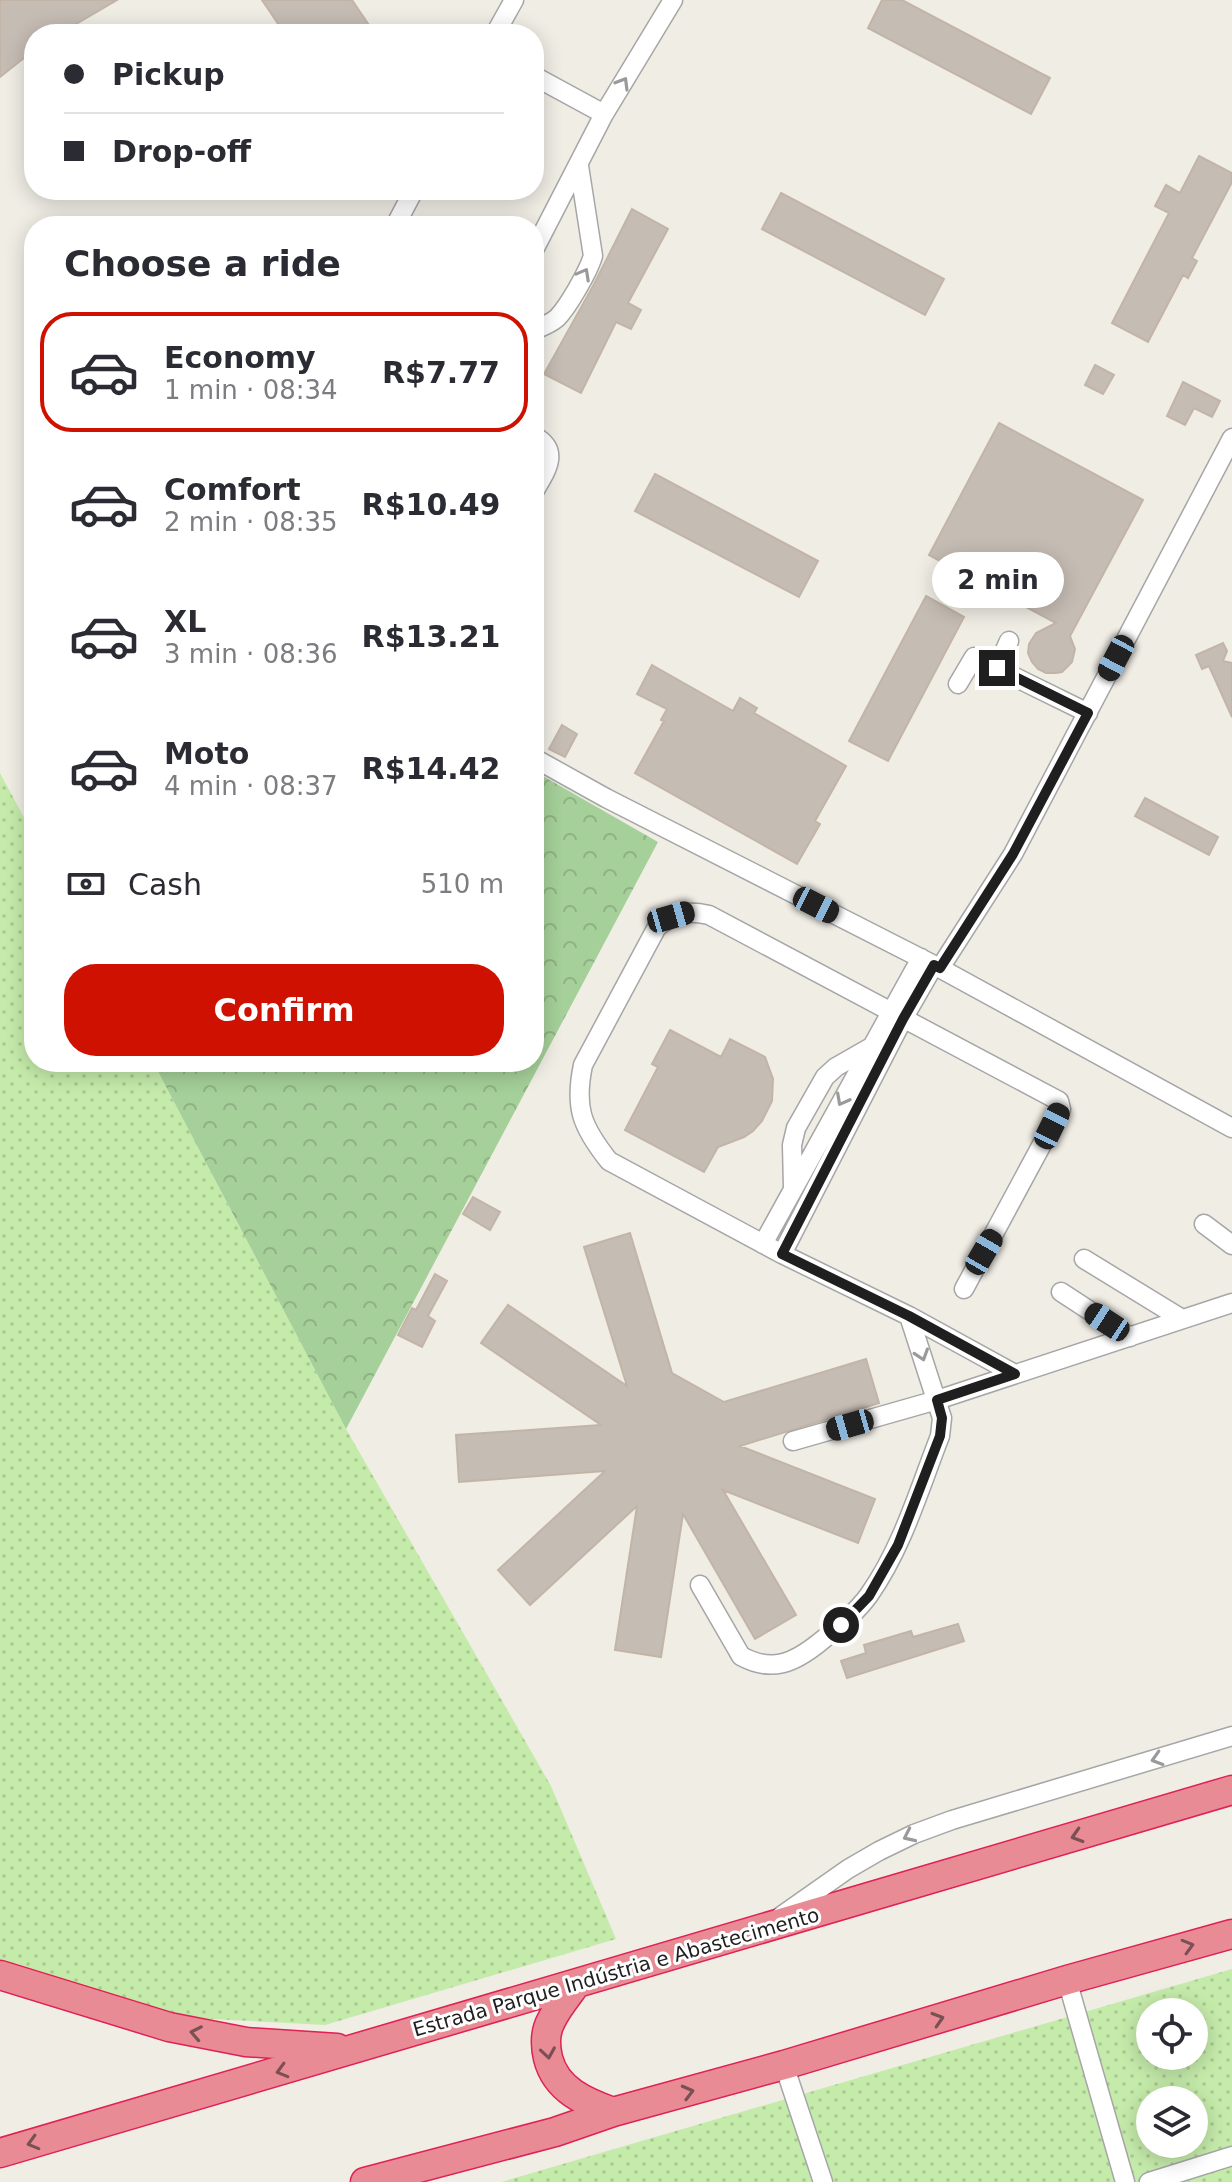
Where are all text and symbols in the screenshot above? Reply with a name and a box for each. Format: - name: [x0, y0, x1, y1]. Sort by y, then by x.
- text: Pickup: [112, 57, 225, 92]
- one-way arrow: [613, 77, 629, 92]
- text: Drop-off: [112, 134, 251, 169]
- text: Choose a ride: [64, 243, 341, 284]
- one-way arrow: [575, 268, 590, 282]
- icon: car: [68, 336, 140, 408]
- text: Economy: [164, 340, 316, 375]
- text: R$7.77: [382, 355, 500, 390]
- text: 1 min · 08:34: [164, 375, 338, 405]
- icon: car: [68, 468, 140, 540]
- text: Comfort: [164, 472, 301, 507]
- text: R$10.49: [362, 487, 500, 522]
- text: 2 min · 08:35: [164, 507, 338, 537]
- callout: 2 min: [931, 552, 1063, 608]
- text: 2 min: [957, 565, 1039, 595]
- icon: car: [68, 600, 140, 672]
- text: XL: [164, 604, 206, 639]
- text: R$13.21: [362, 619, 500, 654]
- car: [1094, 631, 1138, 685]
- text: 3 min · 08:36: [164, 639, 338, 669]
- route end: [979, 650, 1015, 686]
- icon: car: [68, 732, 140, 804]
- text: Moto: [164, 736, 249, 771]
- text: R$14.42: [362, 751, 500, 786]
- text: 4 min · 08:37: [164, 771, 338, 801]
- icon: cash: [64, 862, 108, 906]
- text: Cash: [128, 867, 202, 902]
- text: 510 m: [421, 869, 504, 899]
- car: [789, 883, 843, 927]
- car: [645, 899, 697, 935]
- button: Confirm: [64, 964, 504, 1056]
- one-way arrow: [837, 1092, 852, 1106]
- car: [1031, 1099, 1073, 1153]
- car: [962, 1225, 1006, 1279]
- car: [1080, 1299, 1134, 1345]
- one-way arrow: [913, 1348, 929, 1362]
- car: [824, 1407, 876, 1443]
- route start: [823, 1607, 859, 1643]
- one-way arrow: [1151, 1750, 1165, 1766]
- one-way arrow: [903, 1827, 918, 1843]
- one-way arrow: [1070, 1827, 1084, 1843]
- street label: Estrada Parque Indústria e Abastecimento: [410, 1902, 822, 2042]
- one-way arrow: [1180, 1939, 1194, 1956]
- map controls: [1136, 1998, 1208, 2158]
- button: locate: [1136, 1998, 1208, 2070]
- one-way arrow: [931, 2012, 944, 2028]
- one-way arrow: [190, 2025, 203, 2042]
- one-way arrow: [539, 2046, 556, 2059]
- one-way arrow: [276, 2062, 290, 2078]
- one-way arrow: [681, 2084, 695, 2101]
- button: layers: [1136, 2086, 1208, 2158]
- one-way arrow: [26, 2134, 40, 2150]

